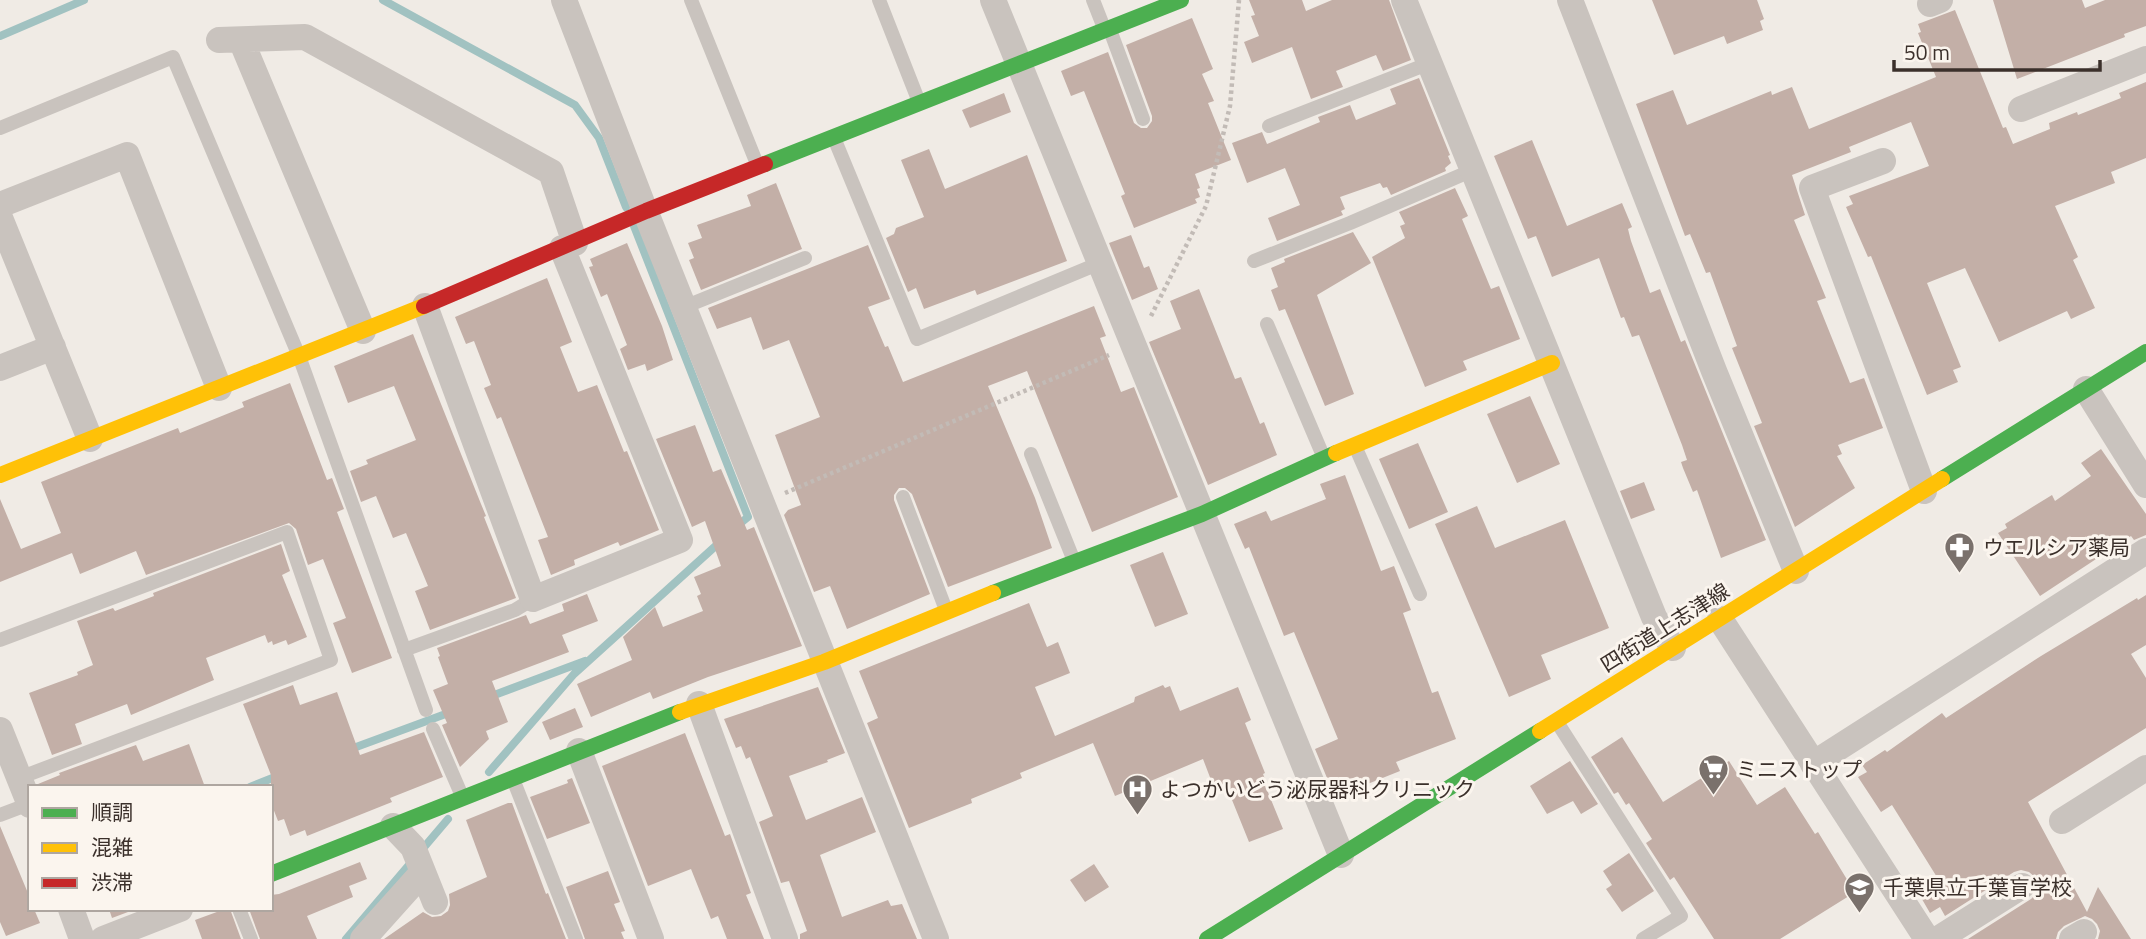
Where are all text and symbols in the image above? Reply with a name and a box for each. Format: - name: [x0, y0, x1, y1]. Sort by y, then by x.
- scale bar: [1894, 28, 2100, 72]
- text: 50 m: [1904, 36, 1950, 68]
- pharmacy icon: ウエルシア薬局: [1943, 531, 1977, 575]
- place label: ウエルシア薬局: [1983, 531, 2130, 563]
- street label: 四街道上志津線: [1594, 575, 1735, 680]
- supermarket icon: ミニストップ: [1696, 753, 1730, 797]
- place label: ミニストップ: [1736, 753, 1862, 785]
- hospital icon: よつかいどう泌尿器科クリニック: [1120, 773, 1154, 817]
- place label: よつかいどう泌尿器科クリニック: [1160, 773, 1475, 805]
- legend: [28, 785, 273, 911]
- text: 順調: [91, 796, 133, 828]
- text: 混雑: [91, 831, 133, 863]
- text: 渋滞: [91, 866, 133, 898]
- school or university icon: 千葉県立千葉盲学校: [1843, 871, 1877, 915]
- place label: 千葉県立千葉盲学校: [1883, 871, 2072, 903]

